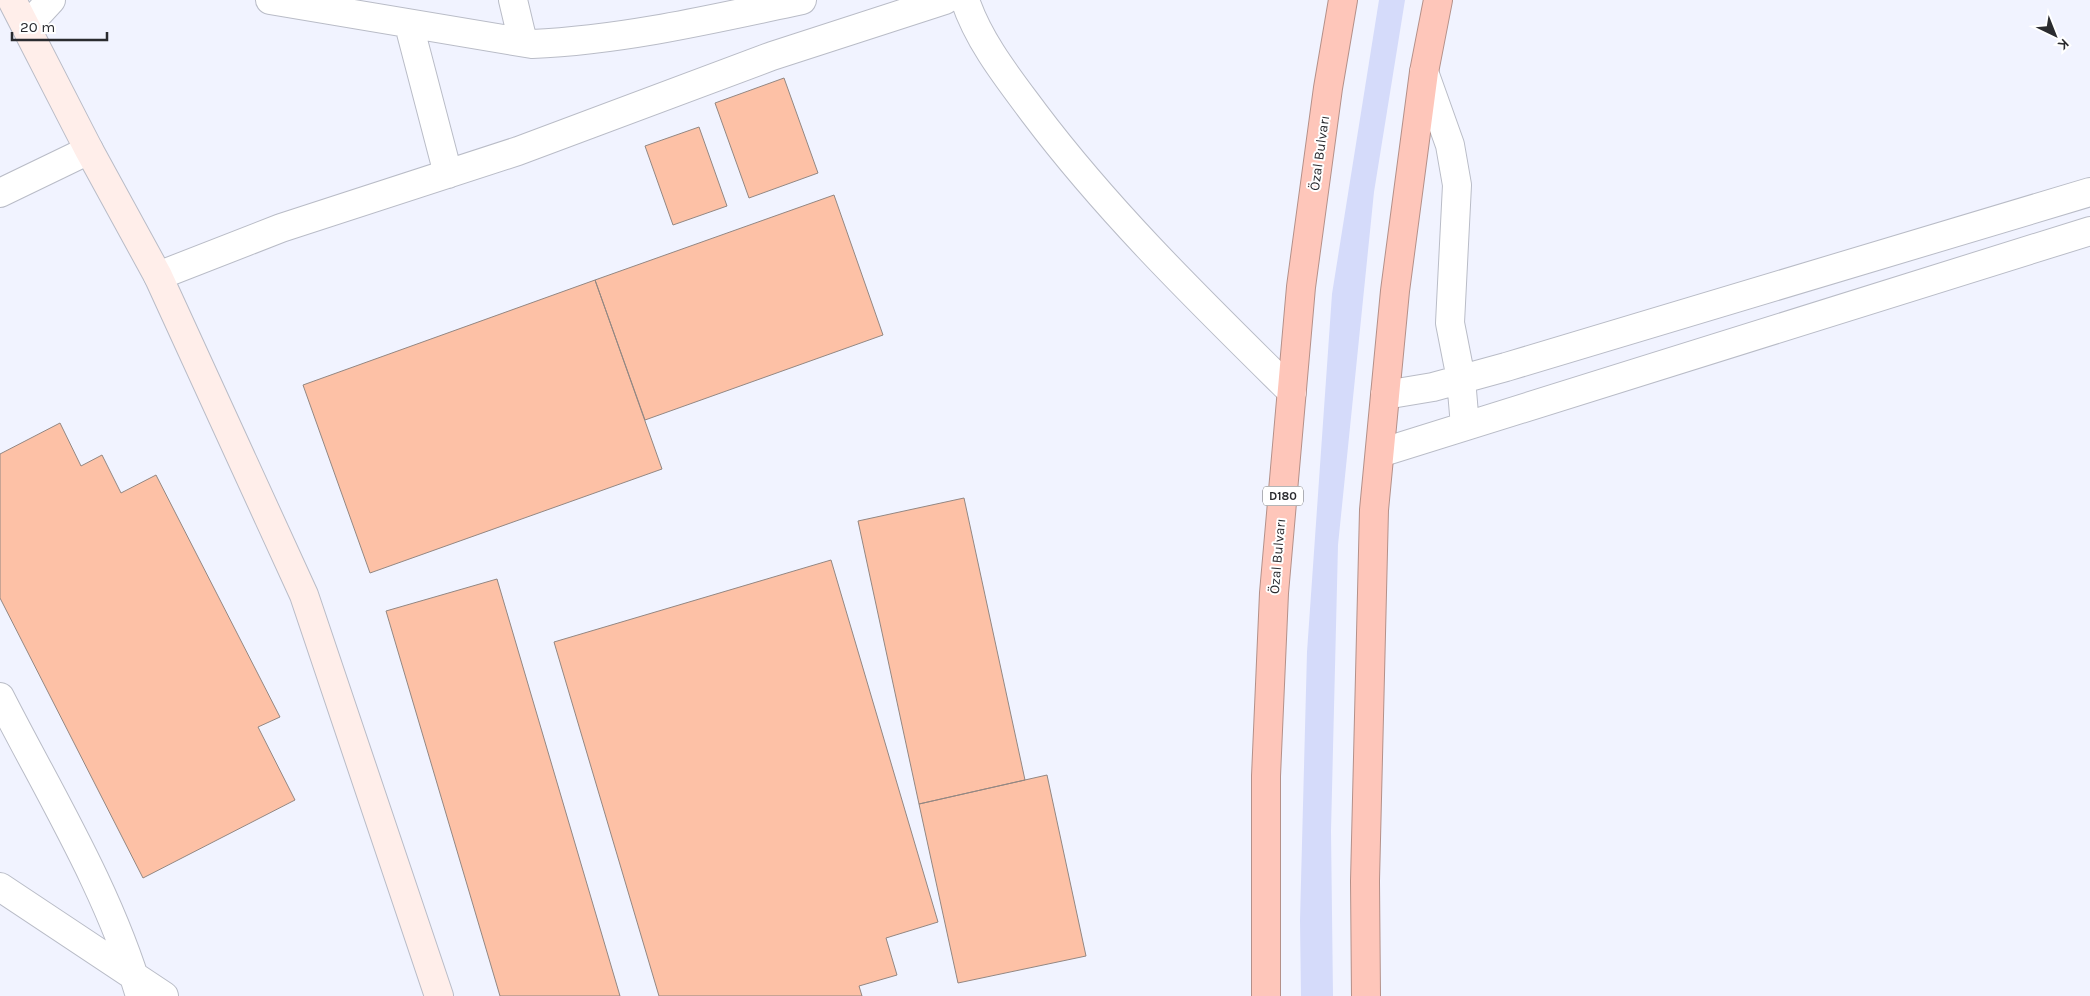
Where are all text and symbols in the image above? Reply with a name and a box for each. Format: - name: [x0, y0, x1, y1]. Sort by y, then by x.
- scale bar: [12, 10, 108, 42]
- north arrow: [2030, 10, 2080, 60]
- text: 20 m: [20, 18, 55, 36]
- text: K: [2054, 35, 2073, 54]
- street label: Özal Bulvarı: [1306, 114, 1333, 192]
- road number: D180: [1263, 486, 1303, 506]
- street label: Özal Bulvarı: [1266, 518, 1289, 594]

